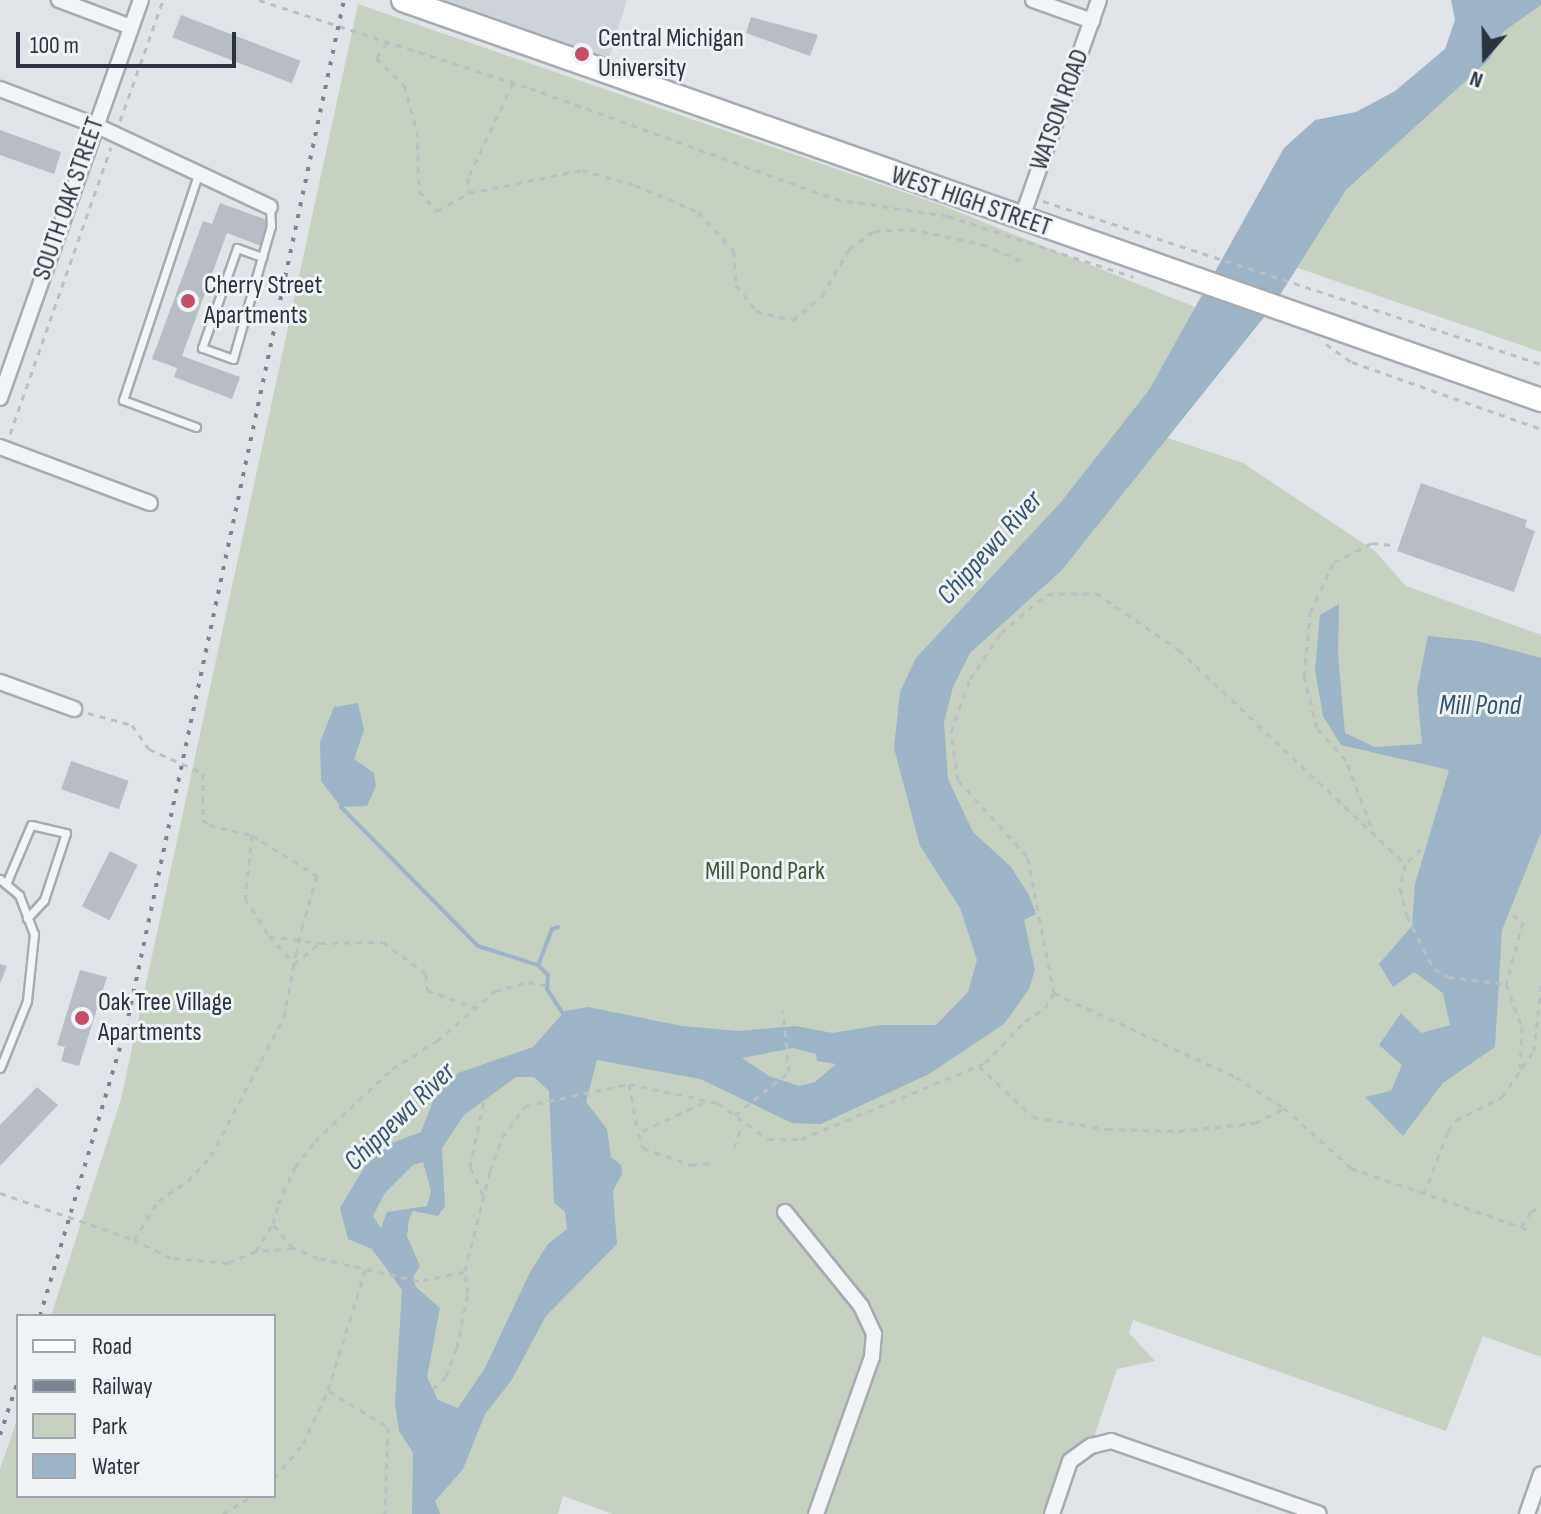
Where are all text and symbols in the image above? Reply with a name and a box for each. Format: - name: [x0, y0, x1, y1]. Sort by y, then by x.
- scale bar: [20, 16, 240, 66]
- north arrow: [1445, 16, 1525, 96]
- place label: Central Michigan University: [598, 23, 744, 84]
- text: 100 m: [30, 31, 79, 60]
- marker: Central Michigan University: [573, 45, 591, 63]
- street label: WATSON ROAD: [1024, 45, 1096, 175]
- text: N: [1466, 64, 1487, 94]
- street label: SOUTH OAK STREET: [27, 114, 111, 284]
- street label: WEST HIGH STREET: [887, 160, 1055, 244]
- place label: Cherry Street Apartments: [204, 270, 322, 332]
- marker: Cherry Street Apartments: [179, 292, 197, 310]
- water label: Chippewa River: [930, 484, 1050, 612]
- water label: Mill Pond: [1439, 689, 1521, 723]
- park label: Mill Pond Park: [705, 856, 825, 888]
- place label: Oak Tree Village Apartments: [98, 987, 232, 1048]
- marker: Oak Tree Village Apartments: [73, 1009, 91, 1027]
- water label: Chippewa River: [337, 1056, 463, 1178]
- legend: [16, 1314, 276, 1498]
- text: Road: [92, 1332, 132, 1361]
- text: Railway: [92, 1372, 152, 1401]
- text: Park: [92, 1412, 127, 1441]
- text: Water: [92, 1452, 140, 1481]

